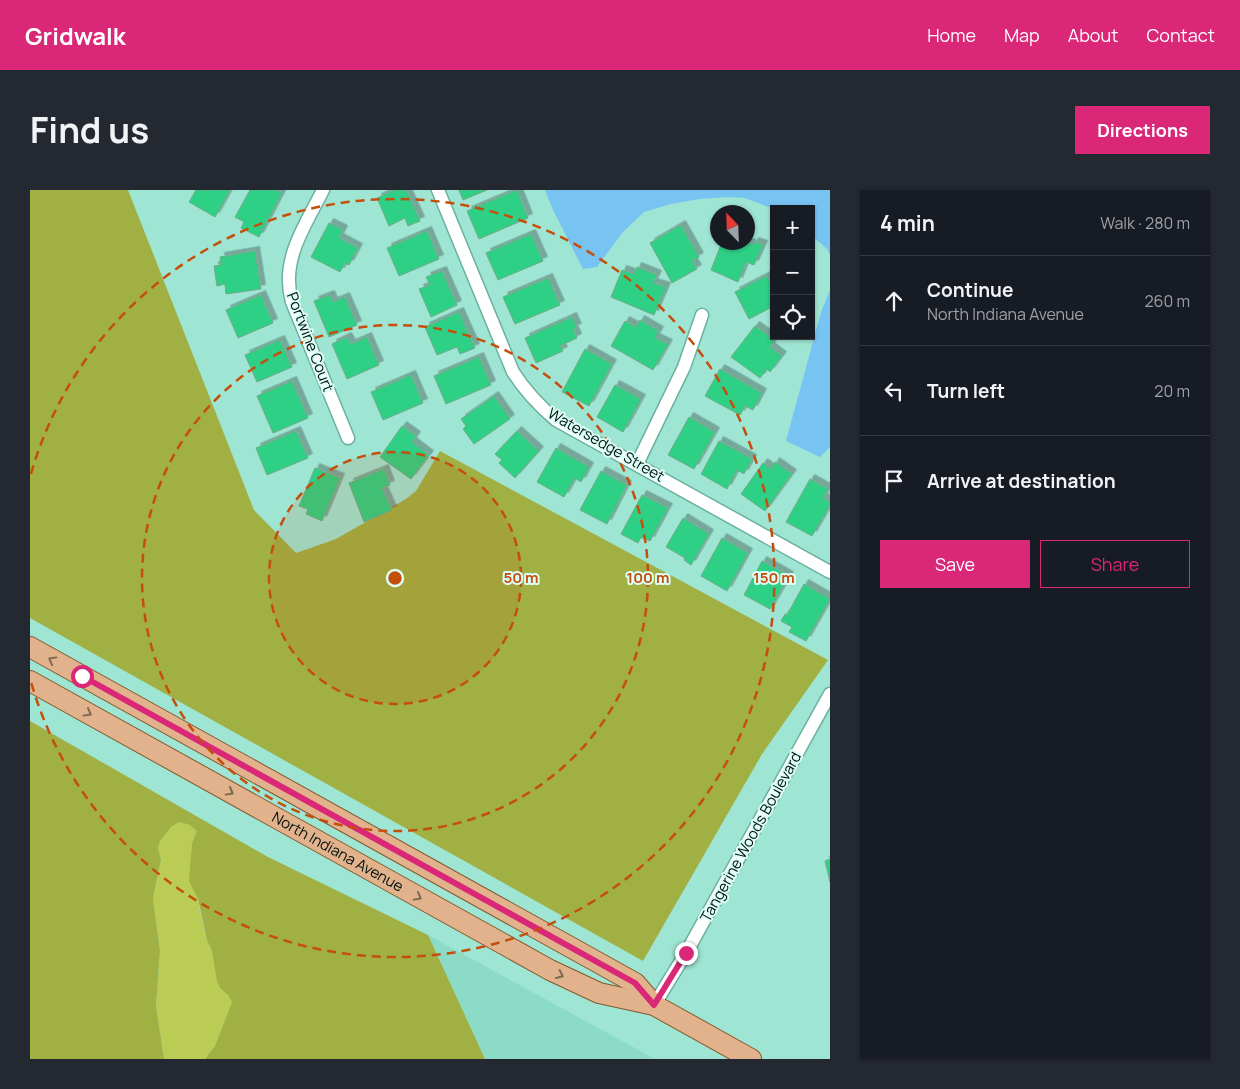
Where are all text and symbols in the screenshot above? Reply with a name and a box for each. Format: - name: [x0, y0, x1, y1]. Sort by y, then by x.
- text: Gridwalk: [25, 19, 126, 52]
- text: Home: [927, 23, 976, 47]
- text: Map: [1004, 23, 1040, 47]
- text: About: [1068, 23, 1118, 47]
- text: Contact: [1146, 23, 1215, 47]
- text: Find us: [30, 106, 149, 154]
- button: Directions: [1075, 106, 1210, 154]
- north arrow: [710, 205, 755, 250]
- map controls: [770, 205, 815, 340]
- button: +: [770, 205, 815, 250]
- text: 4 min: [880, 209, 935, 237]
- text: Walk · 280 m: [1100, 212, 1190, 234]
- button: −: [770, 250, 815, 295]
- text: Continue: [927, 277, 1013, 303]
- icon: ahead: [880, 287, 908, 315]
- street label: Portwine Court: [282, 289, 339, 395]
- text: 260 m: [1144, 290, 1190, 312]
- button: locate: [770, 295, 815, 340]
- text: North Indiana Avenue: [927, 303, 1084, 325]
- icon: left: [880, 377, 908, 405]
- text: Turn left: [927, 378, 1005, 404]
- text: 20 m: [1154, 380, 1190, 402]
- street label: Watersedge Street: [544, 403, 668, 487]
- icon: arrive: [880, 467, 908, 495]
- text: Arrive at destination: [927, 468, 1116, 494]
- button: Save: [880, 540, 1030, 588]
- button: Share: [1040, 540, 1190, 588]
- text: 50 m: [503, 567, 539, 588]
- text: 100 m: [627, 567, 669, 588]
- text: 150 m: [753, 567, 795, 588]
- centre of rings: [386, 569, 404, 587]
- one-way arrow: [48, 656, 57, 666]
- route start: [71, 665, 94, 688]
- one-way arrow: [83, 707, 92, 717]
- street label: Tangerine Woods Boulevard: [695, 748, 806, 926]
- one-way arrow: [225, 786, 234, 796]
- street label: North Indiana Avenue: [268, 807, 408, 897]
- one-way arrow: [412, 890, 421, 900]
- route end: [675, 942, 698, 965]
- one-way arrow: [555, 969, 564, 979]

